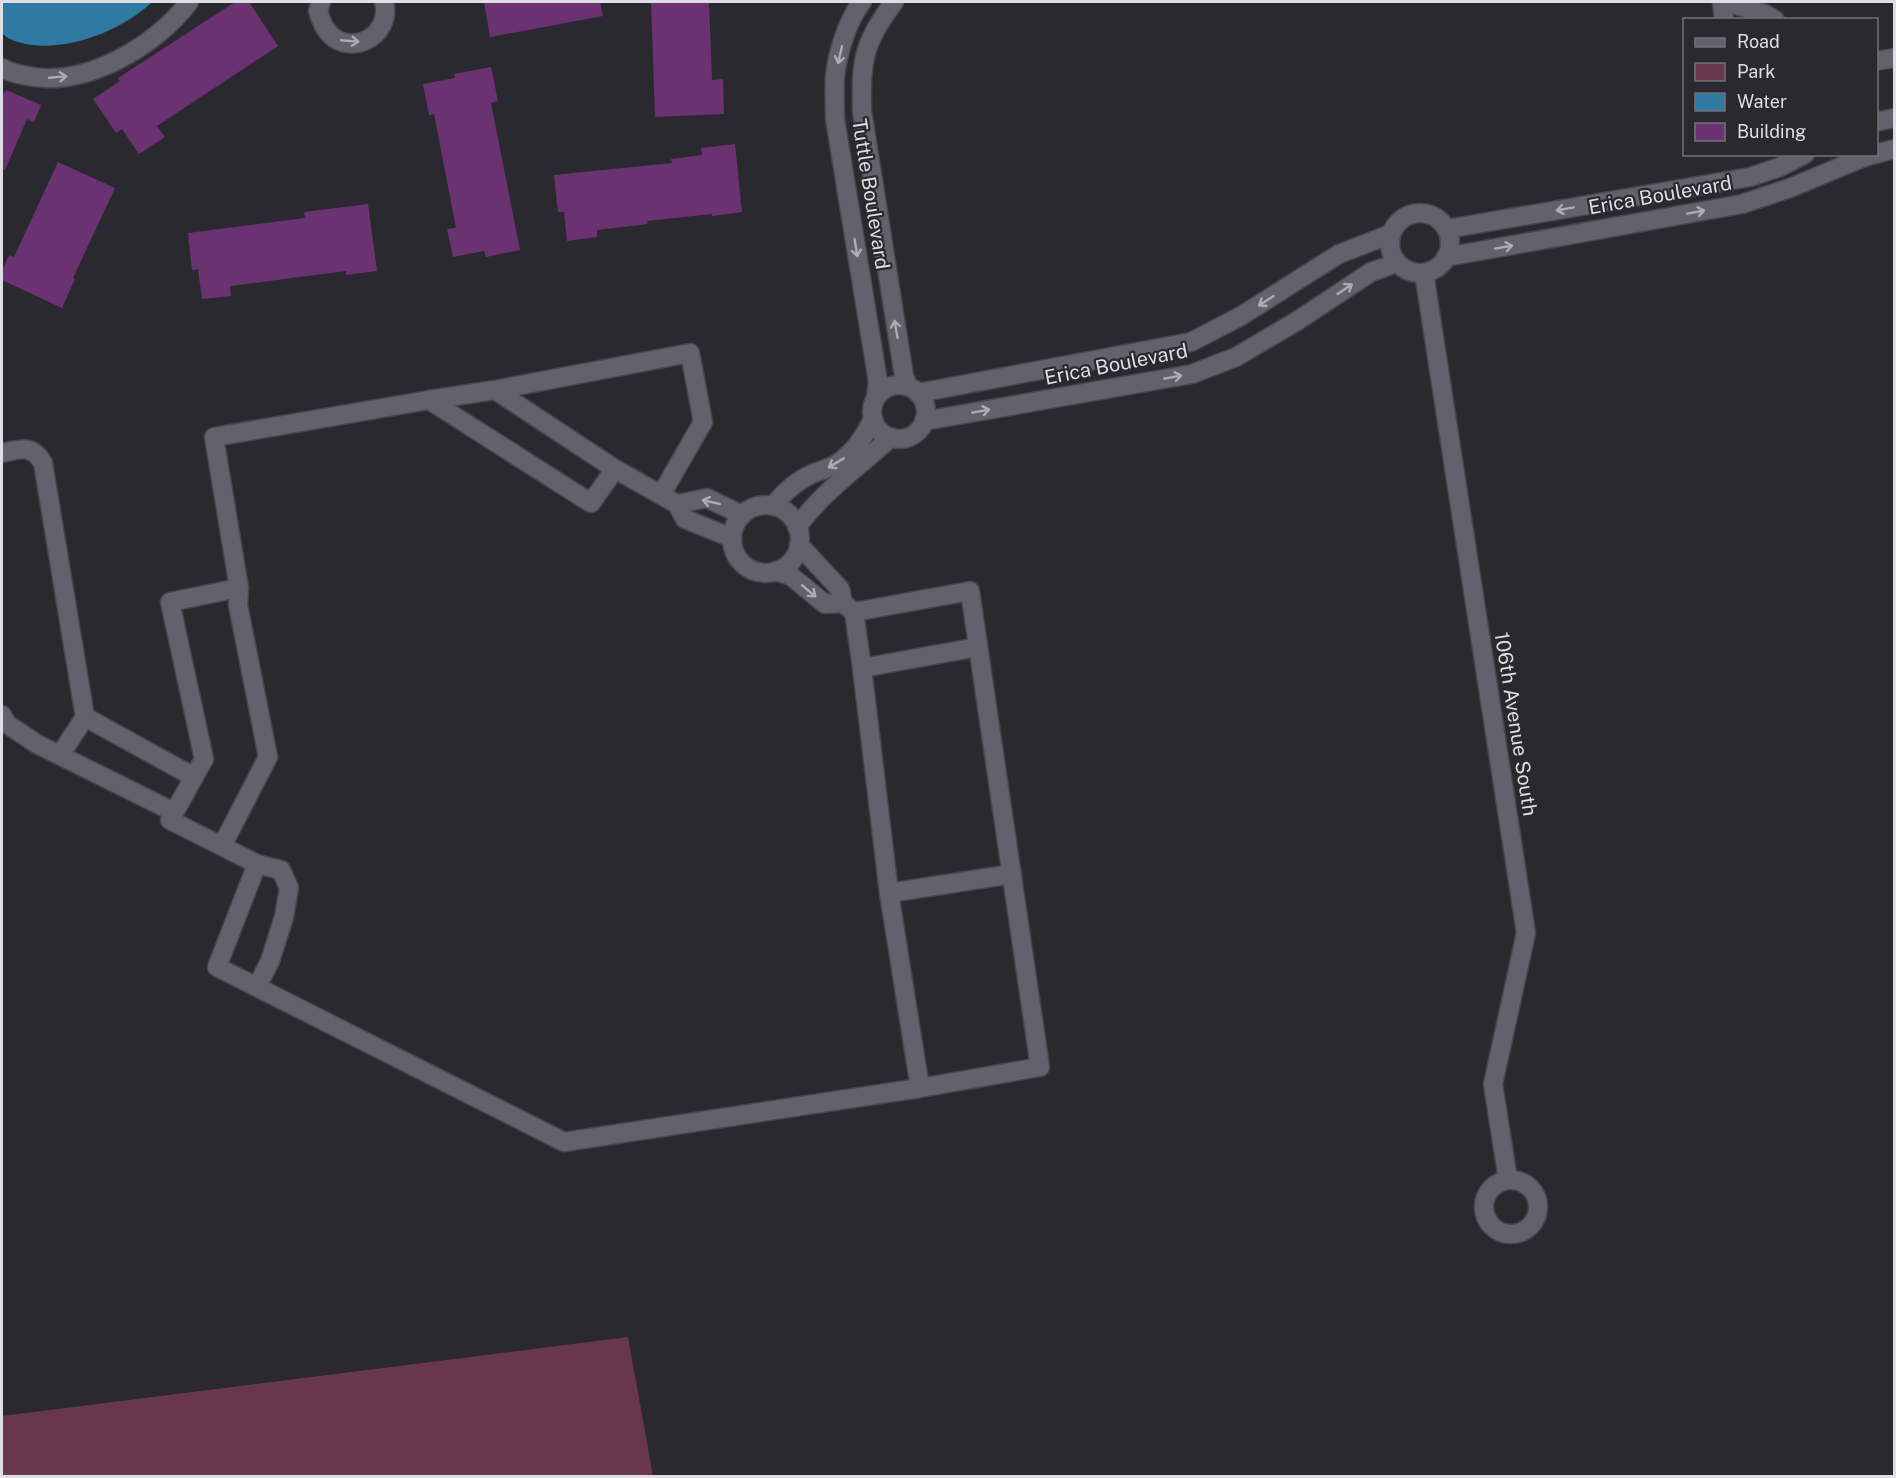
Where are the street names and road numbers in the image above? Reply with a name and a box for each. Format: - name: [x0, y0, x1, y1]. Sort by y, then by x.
- street label: Tuttle Boulevard: [847, 117, 895, 271]
- street label: Erica Boulevard: [1586, 171, 1734, 219]
- street label: Erica Boulevard: [1042, 338, 1190, 390]
- street label: 106th Avenue South: [1490, 630, 1542, 818]

